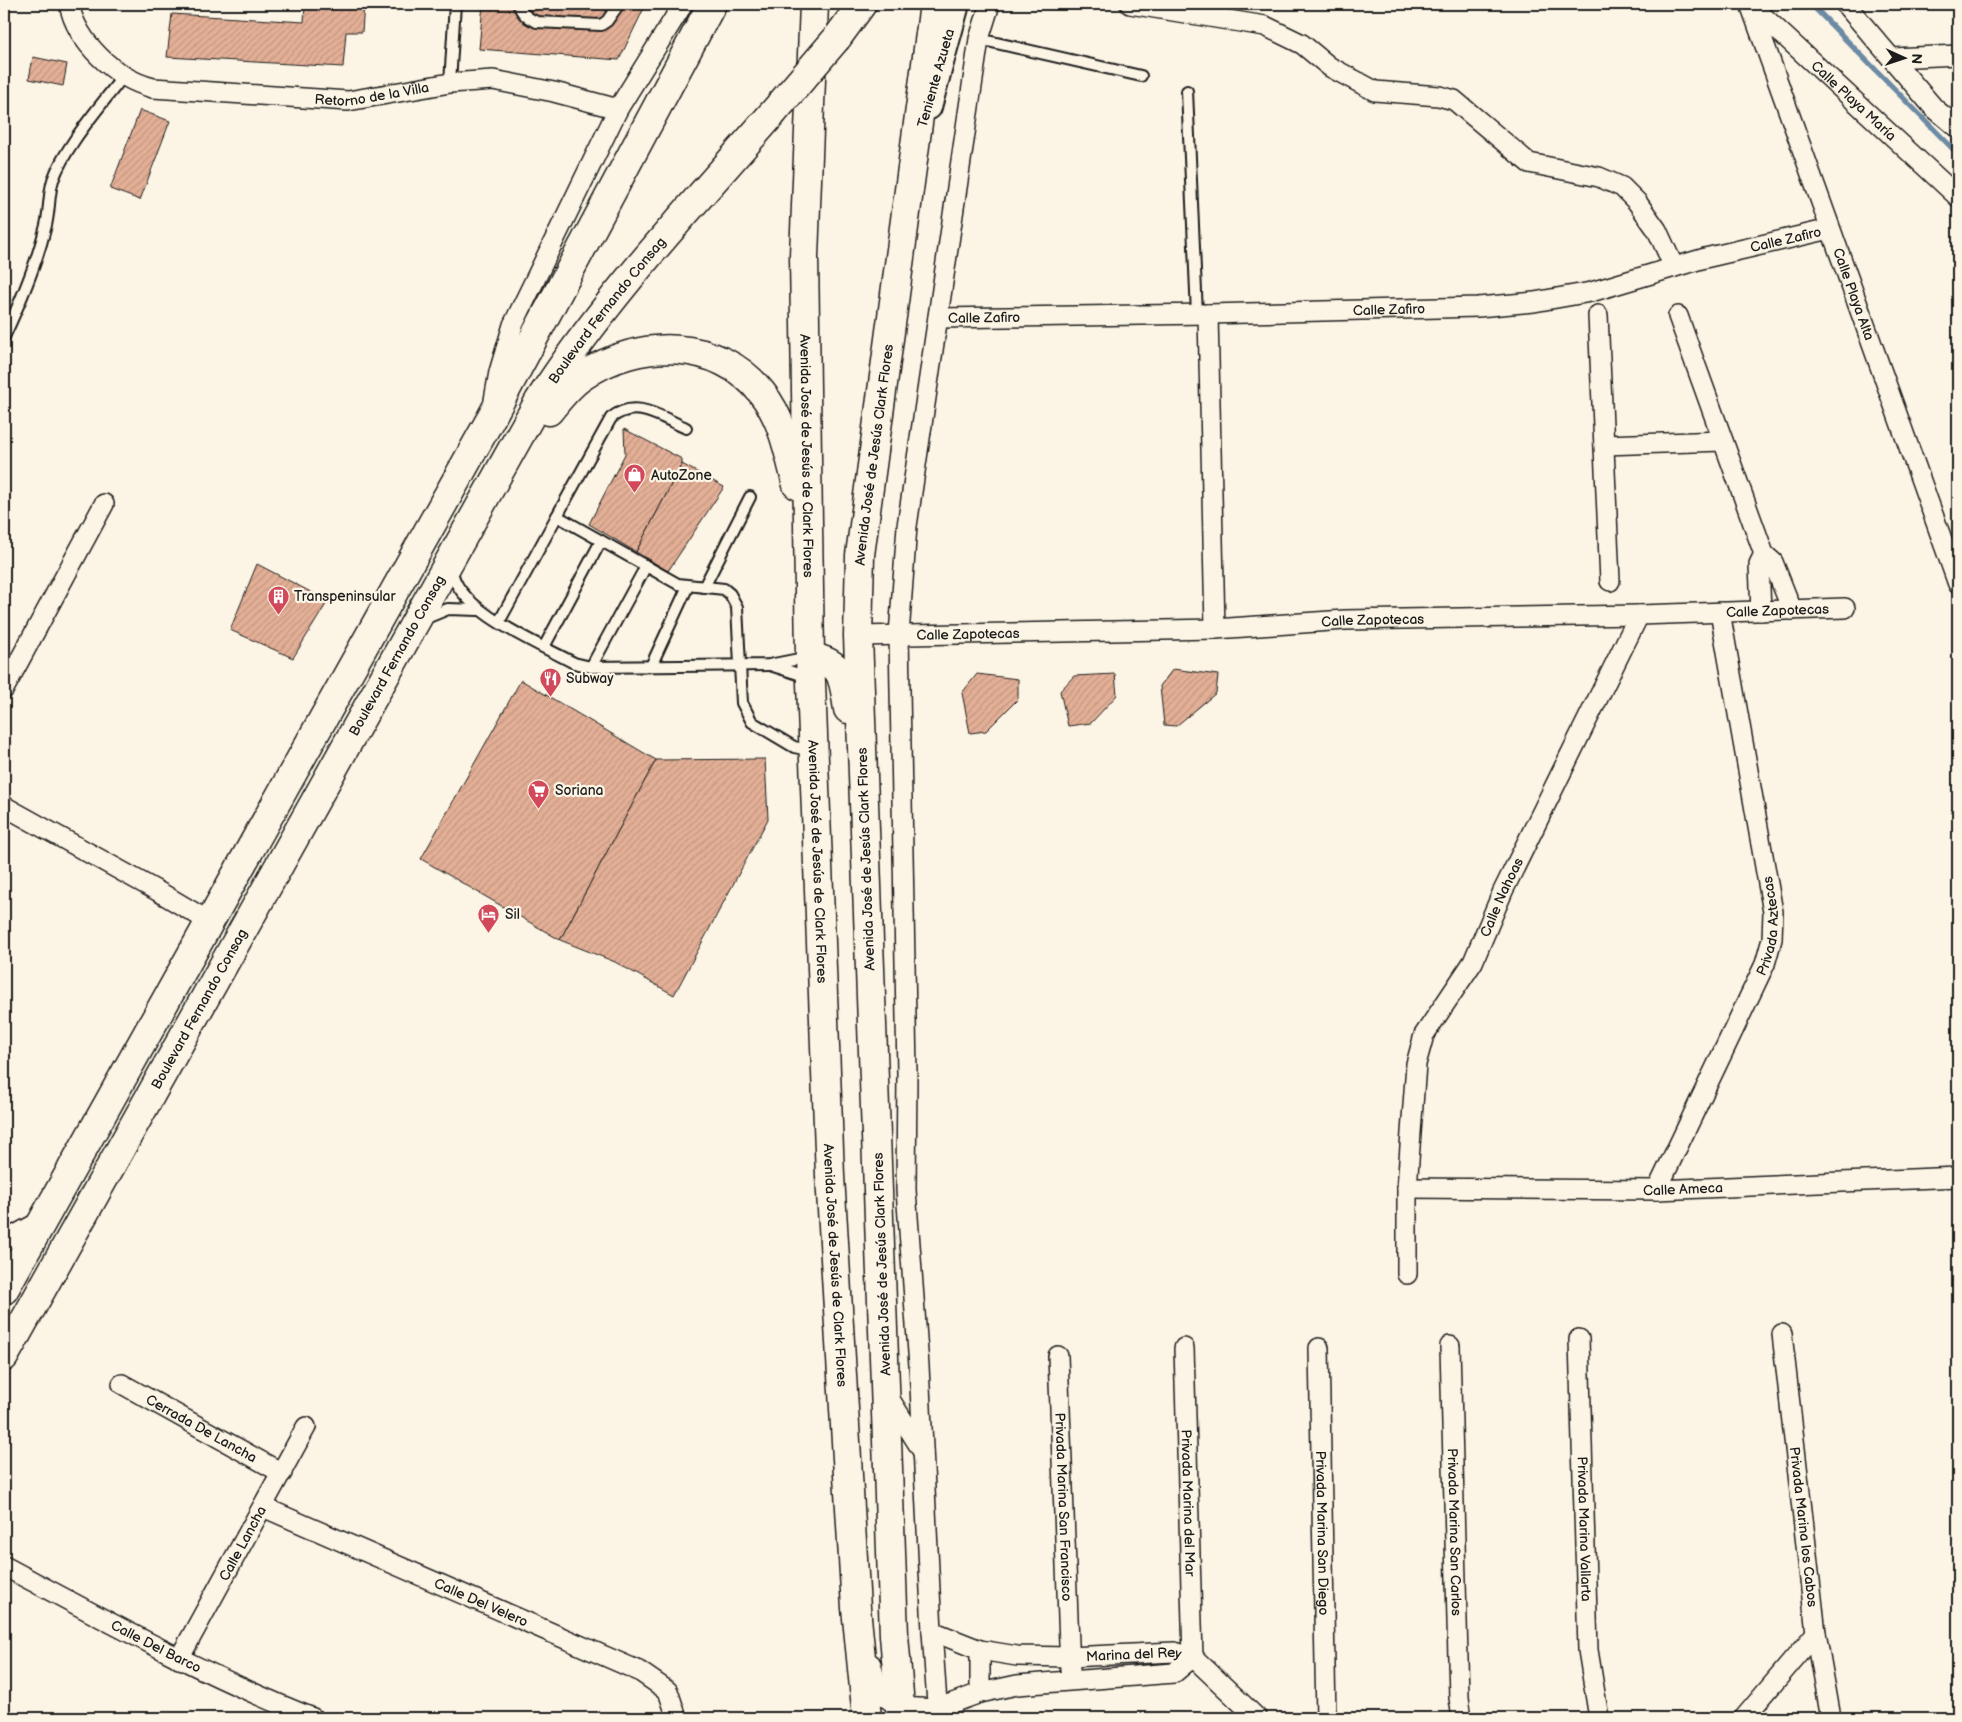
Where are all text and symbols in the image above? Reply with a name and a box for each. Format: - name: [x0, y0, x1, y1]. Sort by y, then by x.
- street label: Teniente Azueta: [914, 27, 958, 129]
- north arrow: [1880, 32, 1930, 82]
- text: N: [1908, 53, 1925, 64]
- street label: Calle Playa María: [1808, 57, 1900, 144]
- street label: Retorno de la Villa: [314, 78, 430, 110]
- street label: Calle Zafiro: [1749, 223, 1823, 256]
- street label: Boulevard Fernando Consag: [545, 233, 669, 387]
- street label: Calle Playa Alta: [1830, 245, 1878, 343]
- street label: Calle Zafiro: [1353, 300, 1425, 319]
- street label: Calle Zafiro: [948, 308, 1020, 326]
- street label: Avenida José de Jesús de Clark Flores: [797, 334, 817, 578]
- street label: Avenida José de Jesús Clark Flores: [851, 343, 897, 566]
- shop icon: AutoZone: [623, 463, 647, 494]
- place label: AutoZone: [651, 467, 712, 484]
- street label: Boulevard Fernando Consag: [345, 572, 448, 739]
- building icon: Transpeninsular: [266, 584, 290, 615]
- place label: Transpeninsular: [294, 588, 396, 605]
- street label: Calle Zapotecas: [1726, 600, 1829, 621]
- street label: Calle Zapotecas: [1321, 610, 1424, 630]
- street label: Calle Zapotecas: [916, 624, 1020, 643]
- restaurant icon: Subway: [538, 666, 562, 697]
- place label: Subway: [566, 670, 614, 687]
- street label: Avenida José de Jesús de Clark Flores: [805, 740, 831, 984]
- street label: Avenida José de Jesús Clark Flores: [854, 747, 878, 971]
- supermarket icon: Soriana: [527, 778, 551, 809]
- place label: Soriana: [555, 782, 604, 799]
- street label: Calle Nahoas: [1476, 855, 1527, 939]
- street label: Privada Aztecas: [1752, 875, 1782, 978]
- hotel icon: Sil: [477, 902, 501, 933]
- place label: Sil: [505, 906, 520, 923]
- street label: Boulevard Fernando Consag: [147, 926, 251, 1092]
- street label: Avenida José de Jesús de Clark Flores: [820, 1143, 851, 1387]
- street label: Avenida José de Jesús Clark Flores: [870, 1152, 894, 1376]
- street label: Calle Ameca: [1643, 1179, 1723, 1199]
- street label: Cerrada De Lancha: [143, 1391, 260, 1466]
- street label: Privada Marina San Francisco: [1052, 1412, 1076, 1602]
- street label: Privada Marina del Mar: [1178, 1429, 1199, 1578]
- street label: Privada Marina los Cabos: [1786, 1446, 1821, 1608]
- street label: Privada Marina San Carlos: [1444, 1448, 1465, 1616]
- street label: Privada Marina San Diego: [1312, 1451, 1333, 1615]
- street label: Privada Marina Vallarta: [1574, 1456, 1595, 1602]
- street label: Calle Lancha: [215, 1503, 270, 1584]
- street label: Calle Del Velero: [431, 1574, 531, 1630]
- street label: Calle Del Barco: [108, 1616, 204, 1676]
- street label: Marina del Rey: [1086, 1643, 1184, 1665]

